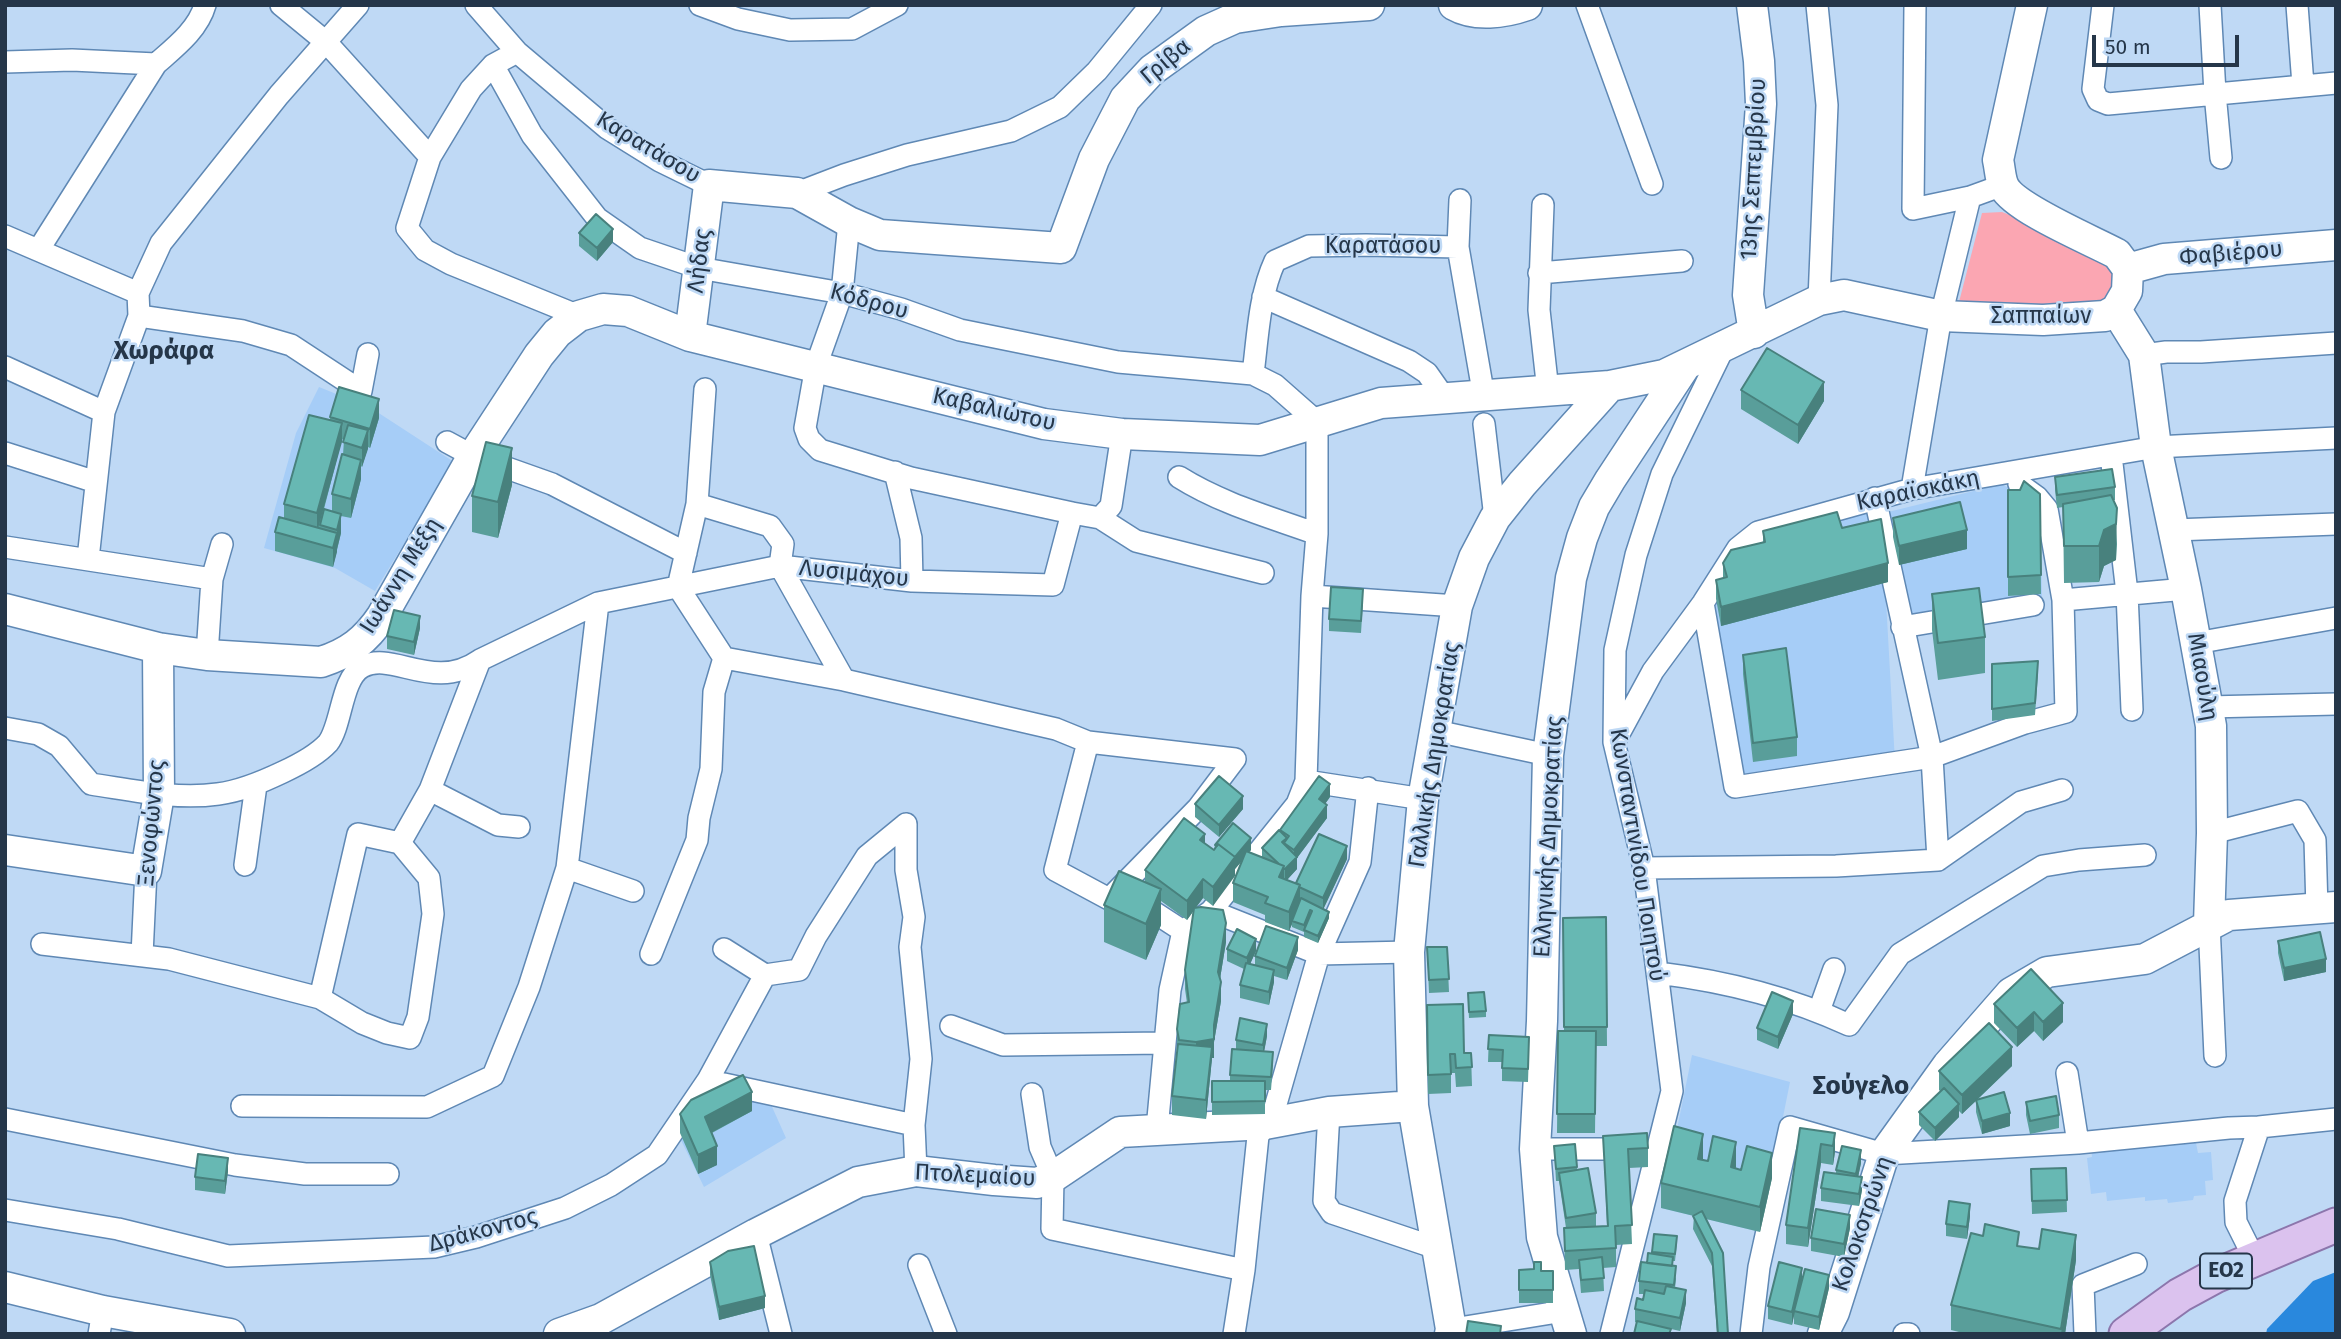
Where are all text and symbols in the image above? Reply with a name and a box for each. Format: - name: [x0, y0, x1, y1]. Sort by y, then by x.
- scale bar: [2096, 21, 2243, 65]
- street label: Γρίβα: [1135, 33, 1197, 91]
- text: 50 m: [2105, 34, 2151, 60]
- street label: 13ης Σεπτεμβρίου: [1735, 77, 1773, 261]
- street label: Καρατάσου: [591, 106, 705, 190]
- street label: Λήδας: [682, 227, 718, 295]
- street label: Καρατάσου: [1325, 233, 1441, 261]
- street label: Φαβιέρου: [2178, 236, 2284, 272]
- street label: Κόδρου: [827, 278, 911, 326]
- street label: Σαππαίων: [1991, 303, 2091, 331]
- district label: Χωράφα: [114, 336, 214, 368]
- street label: Καβαλιώτου: [930, 382, 1058, 438]
- street label: Καραϊσκάκη: [1854, 464, 1982, 518]
- street label: Ιωάννη Μέξη: [354, 513, 448, 639]
- street label: Λυσιμάχου: [798, 555, 910, 593]
- street label: Μιαούλη: [2181, 631, 2223, 723]
- street label: Γαλλικής Δημοκρατίας: [1404, 640, 1466, 870]
- street label: Ελληνικής Δημοκρατίας: [1529, 715, 1569, 959]
- street label: Κωνσταντινίδου Ποιητού: [1603, 726, 1671, 984]
- street label: Ξενοφώντος: [133, 759, 171, 887]
- district label: Σούγελο: [1813, 1071, 1909, 1103]
- street label: Κολοκοτρώνη: [1827, 1153, 1899, 1295]
- street label: Πτολεμαίου: [914, 1159, 1036, 1193]
- street label: Δράκοντος: [426, 1203, 540, 1259]
- road number: ΕΟ2: [2200, 1254, 2252, 1288]

